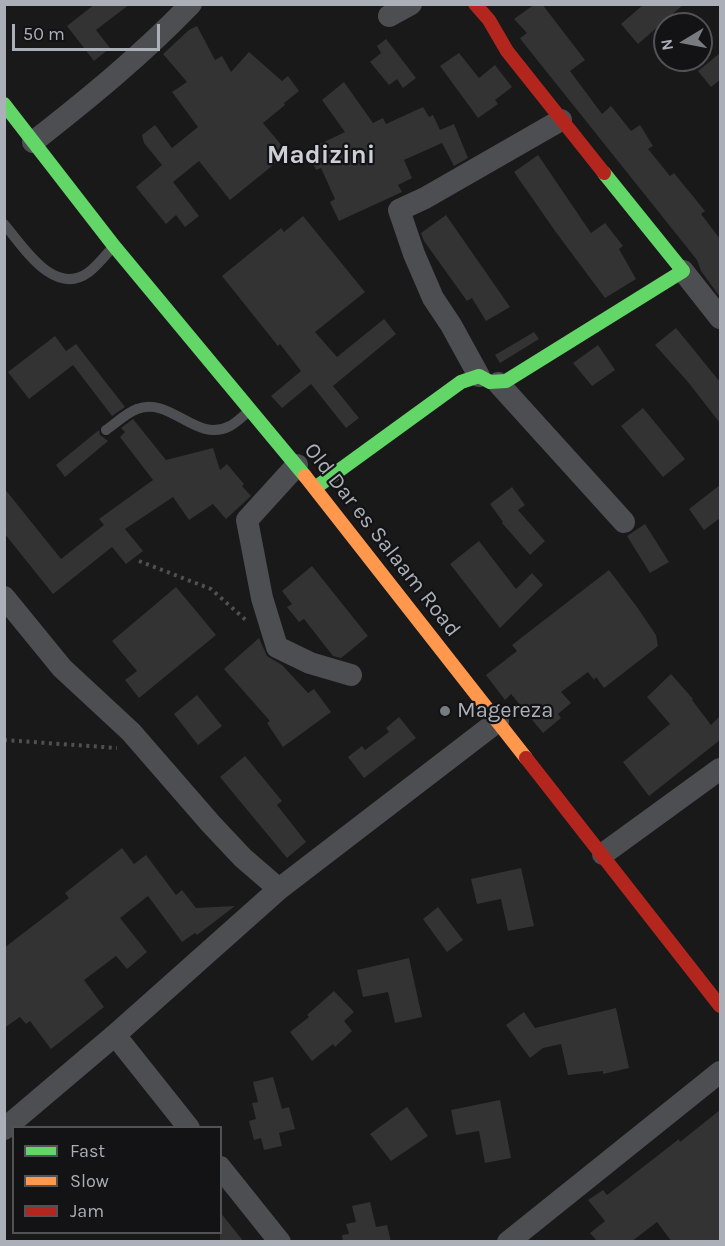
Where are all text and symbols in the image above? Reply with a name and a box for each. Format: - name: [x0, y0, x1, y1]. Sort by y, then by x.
- scale bar: [15, 12, 164, 50]
- north arrow: [653, 12, 713, 72]
- text: 50 m: [23, 23, 65, 45]
- text: N: [656, 38, 677, 52]
- district label: Madizini: [267, 140, 375, 172]
- street label: Old Dar es Salaam Road: [298, 438, 466, 642]
- place label: Magereza: [457, 698, 553, 724]
- marker: Magereza: [438, 704, 452, 718]
- legend: [12, 1126, 222, 1234]
- text: Fast: [70, 1140, 105, 1162]
- text: Slow: [70, 1170, 109, 1192]
- text: Jam: [70, 1200, 104, 1222]

